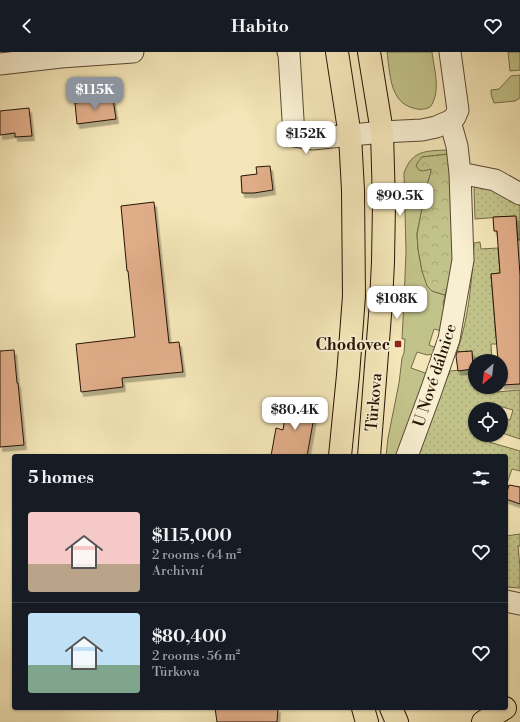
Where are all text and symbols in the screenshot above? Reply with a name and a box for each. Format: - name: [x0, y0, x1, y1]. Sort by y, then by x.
- icon: back: [16, 15, 38, 37]
- text: Habito: [231, 15, 289, 38]
- icon: heart: [482, 15, 504, 37]
- pin: $115K: [67, 77, 123, 111]
- text: $115K: [75, 82, 115, 98]
- pin: $152K: [278, 121, 334, 155]
- text: $152K: [286, 126, 326, 142]
- pin: $90.5K: [367, 183, 433, 217]
- text: $90.5K: [376, 188, 424, 204]
- pin: $108K: [369, 286, 425, 320]
- text: $108K: [376, 291, 418, 307]
- street label: U Nové dálnice: [409, 321, 461, 430]
- place label: Chodovec: [315, 335, 390, 355]
- marker: Chodovec: [393, 339, 403, 349]
- north arrow: [468, 354, 508, 394]
- map controls: [468, 354, 508, 442]
- street label: Türkova: [361, 371, 387, 432]
- pin: $80.4K: [262, 397, 328, 431]
- text: $80.4K: [271, 402, 319, 418]
- button: locate: [468, 402, 508, 442]
- text: 5 homes: [28, 467, 94, 489]
- icon: filters: [470, 467, 492, 489]
- text: $115,000: [152, 525, 232, 547]
- icon: home: [60, 528, 108, 576]
- icon: heart: [470, 541, 492, 563]
- text: 2 rooms · 64 m²: [152, 547, 241, 563]
- text: Archivní: [152, 563, 203, 579]
- text: $80,400: [152, 626, 227, 648]
- icon: home: [60, 629, 108, 677]
- icon: heart: [470, 642, 492, 664]
- text: 2 rooms · 56 m²: [152, 648, 240, 664]
- text: Türkova: [152, 664, 200, 680]

